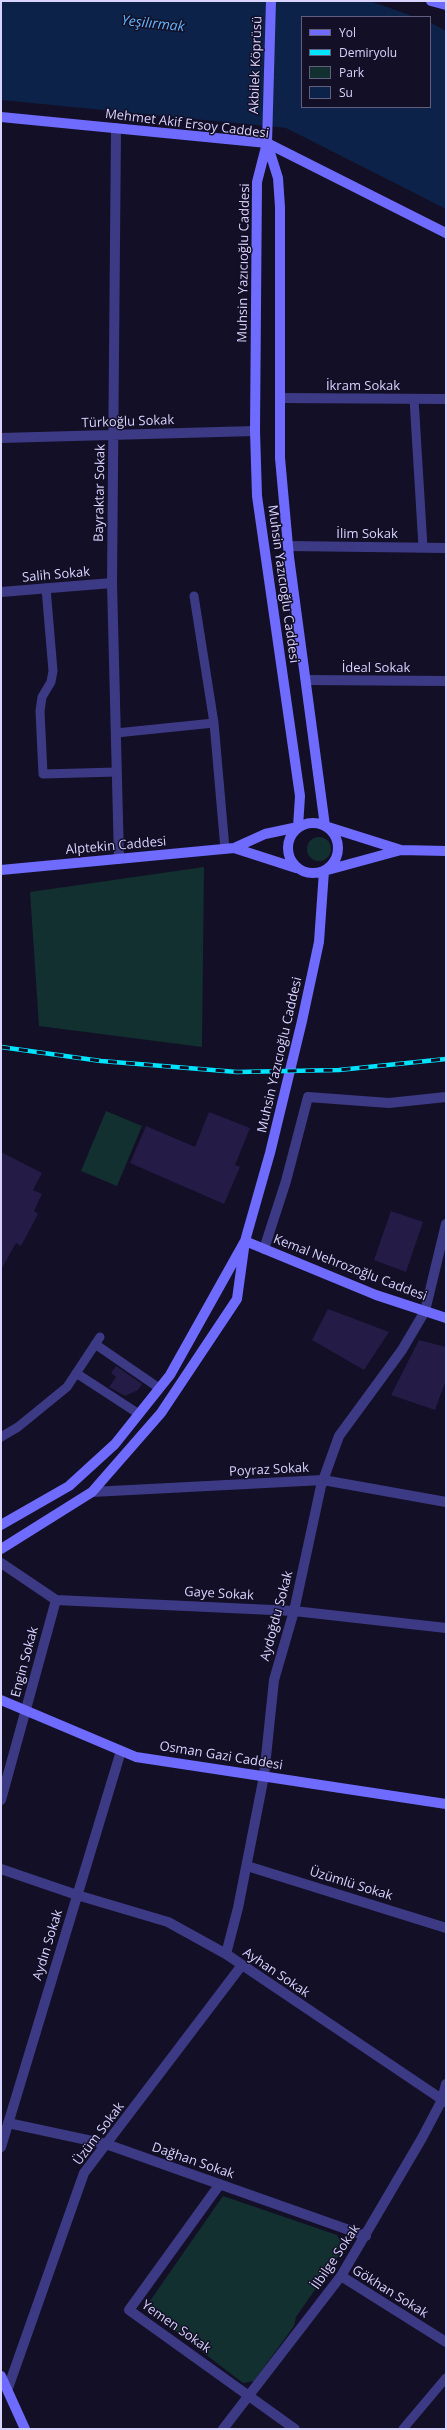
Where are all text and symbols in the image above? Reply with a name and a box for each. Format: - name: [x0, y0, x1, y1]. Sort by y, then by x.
- water label: Yeşilırmak: [121, 12, 185, 36]
- street label: Akbilek Köprüsü: [246, 16, 266, 114]
- legend: [301, 16, 431, 108]
- text: Yol: [339, 24, 356, 41]
- text: Demiryolu: [339, 44, 397, 61]
- text: Park: [339, 64, 364, 81]
- text: Su: [339, 84, 353, 101]
- street label: Mehmet Akif Ersoy Caddesi: [104, 106, 270, 142]
- street label: Muhsin Yazıcıoğlu Caddesi: [235, 183, 253, 343]
- street label: İkram Sokak: [326, 378, 400, 394]
- street label: Türkoğlu Sokak: [81, 413, 175, 431]
- street label: Bayraktar Sokak: [91, 444, 109, 542]
- street label: Muhsin Yazıcıoğlu Caddesi: [264, 504, 302, 664]
- street label: İlim Sokak: [336, 526, 398, 542]
- street label: Salih Sokak: [21, 564, 91, 586]
- street label: İdeal Sokak: [342, 660, 410, 676]
- street label: Alptekin Caddesi: [65, 834, 167, 858]
- street label: Muhsin Yazıcıoğlu Caddesi: [254, 976, 306, 1134]
- street label: Kemal Nehrozoğlu Caddesi: [271, 1231, 429, 1305]
- street label: Poyraz Sokak: [229, 1460, 309, 1480]
- street label: Aydoğdu Sokak: [257, 1569, 297, 1663]
- street label: Gaye Sokak: [184, 1584, 254, 1604]
- street label: Engin Sokak: [8, 1625, 42, 1699]
- street label: Osman Gazi Caddesi: [158, 1739, 284, 1773]
- street label: Üzümlü Sokak: [308, 1864, 394, 1904]
- street label: Aydın Sokak: [30, 1908, 66, 1982]
- street label: Ayhan Sokak: [240, 1945, 312, 2001]
- street label: Üzüm Sokak: [70, 2099, 128, 2169]
- street label: Dağhan Sokak: [150, 2140, 236, 2182]
- street label: İlbilge Sokak: [309, 2222, 363, 2292]
- street label: Gökhan Sokak: [349, 2262, 431, 2322]
- street label: Yemen Sokak: [138, 2297, 214, 2357]

